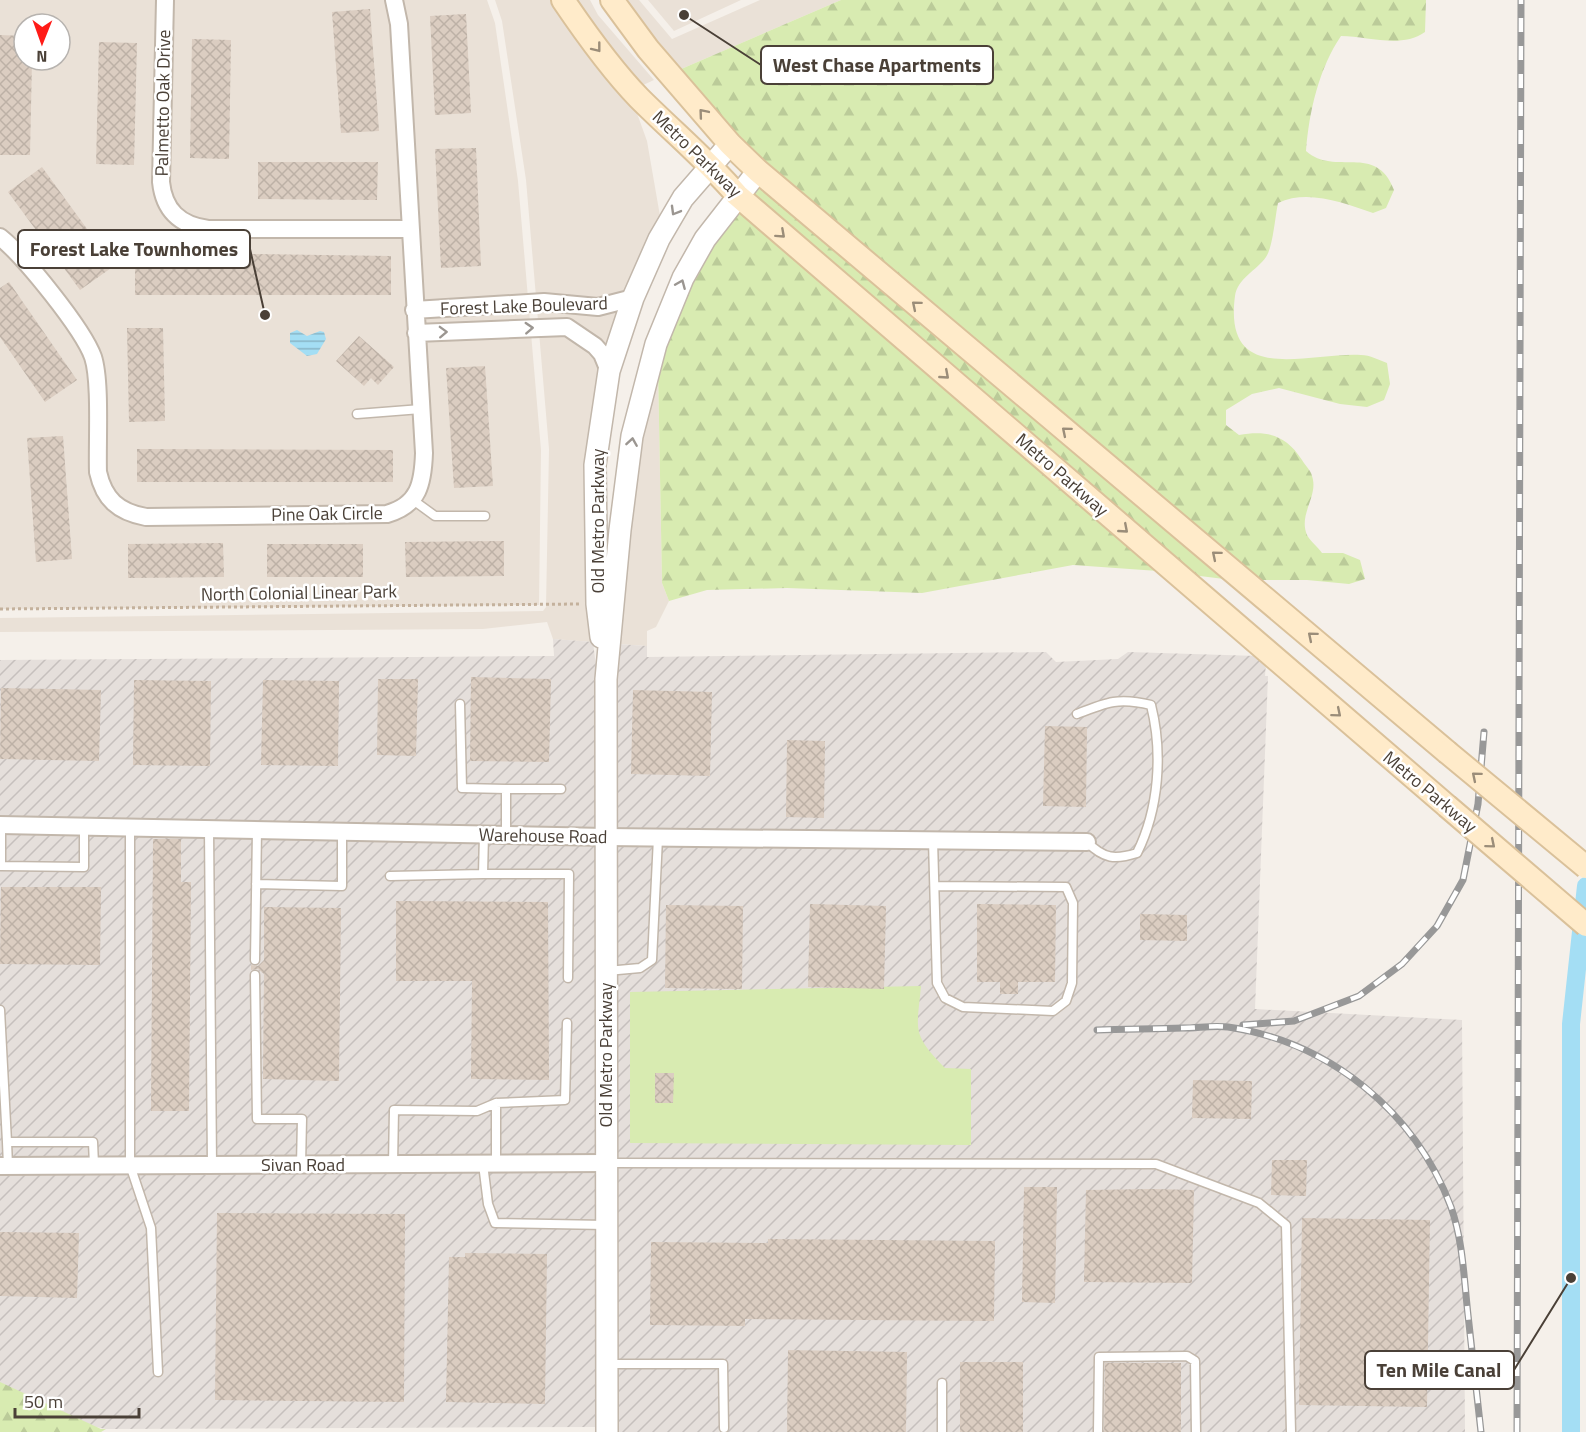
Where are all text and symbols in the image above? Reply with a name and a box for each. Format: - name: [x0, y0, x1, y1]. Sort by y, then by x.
- north arrow: [12, 12, 72, 72]
- street label: Palmetto Oak Drive: [148, 29, 177, 177]
- one-way arrow: [589, 41, 600, 52]
- text: N: [36, 45, 47, 69]
- callout: West Chase Apartments: [761, 46, 993, 84]
- text: West Chase Apartments: [773, 49, 981, 80]
- street label: Metro Parkway: [646, 104, 749, 204]
- one-way arrow: [700, 109, 711, 120]
- one-way arrow: [671, 205, 682, 215]
- one-way arrow: [774, 227, 785, 238]
- callout: Forest Lake Townhomes: [18, 230, 250, 268]
- text: Forest Lake Townhomes: [30, 233, 238, 264]
- one-way arrow: [673, 279, 685, 290]
- street label: Forest Lake Boulevard: [440, 289, 608, 322]
- one-way arrow: [912, 302, 923, 313]
- one-way arrow: [524, 322, 533, 335]
- one-way arrow: [439, 326, 448, 339]
- one-way arrow: [938, 368, 949, 379]
- street label: Metro Parkway: [1010, 427, 1115, 523]
- one-way arrow: [1061, 427, 1072, 438]
- one-way arrow: [625, 437, 638, 447]
- street label: Old Metro Parkway: [584, 448, 611, 594]
- street label: Pine Oak Circle: [271, 499, 383, 528]
- one-way arrow: [1117, 522, 1128, 533]
- one-way arrow: [1212, 551, 1223, 562]
- street label: North Colonial Linear Park: [201, 577, 398, 608]
- one-way arrow: [1308, 633, 1319, 644]
- one-way arrow: [1330, 706, 1341, 717]
- street label: Metro Parkway: [1377, 744, 1484, 839]
- one-way arrow: [1472, 772, 1483, 783]
- street label: Warehouse Road: [478, 821, 608, 850]
- one-way arrow: [1484, 837, 1495, 848]
- street label: Old Metro Parkway: [592, 982, 619, 1128]
- street label: Sivan Road: [261, 1151, 345, 1178]
- callout: Ten Mile Canal: [1365, 1351, 1514, 1389]
- text: Ten Mile Canal: [1377, 1354, 1501, 1385]
- scale bar: [15, 1381, 140, 1419]
- text: 50 m: [24, 1388, 63, 1415]

